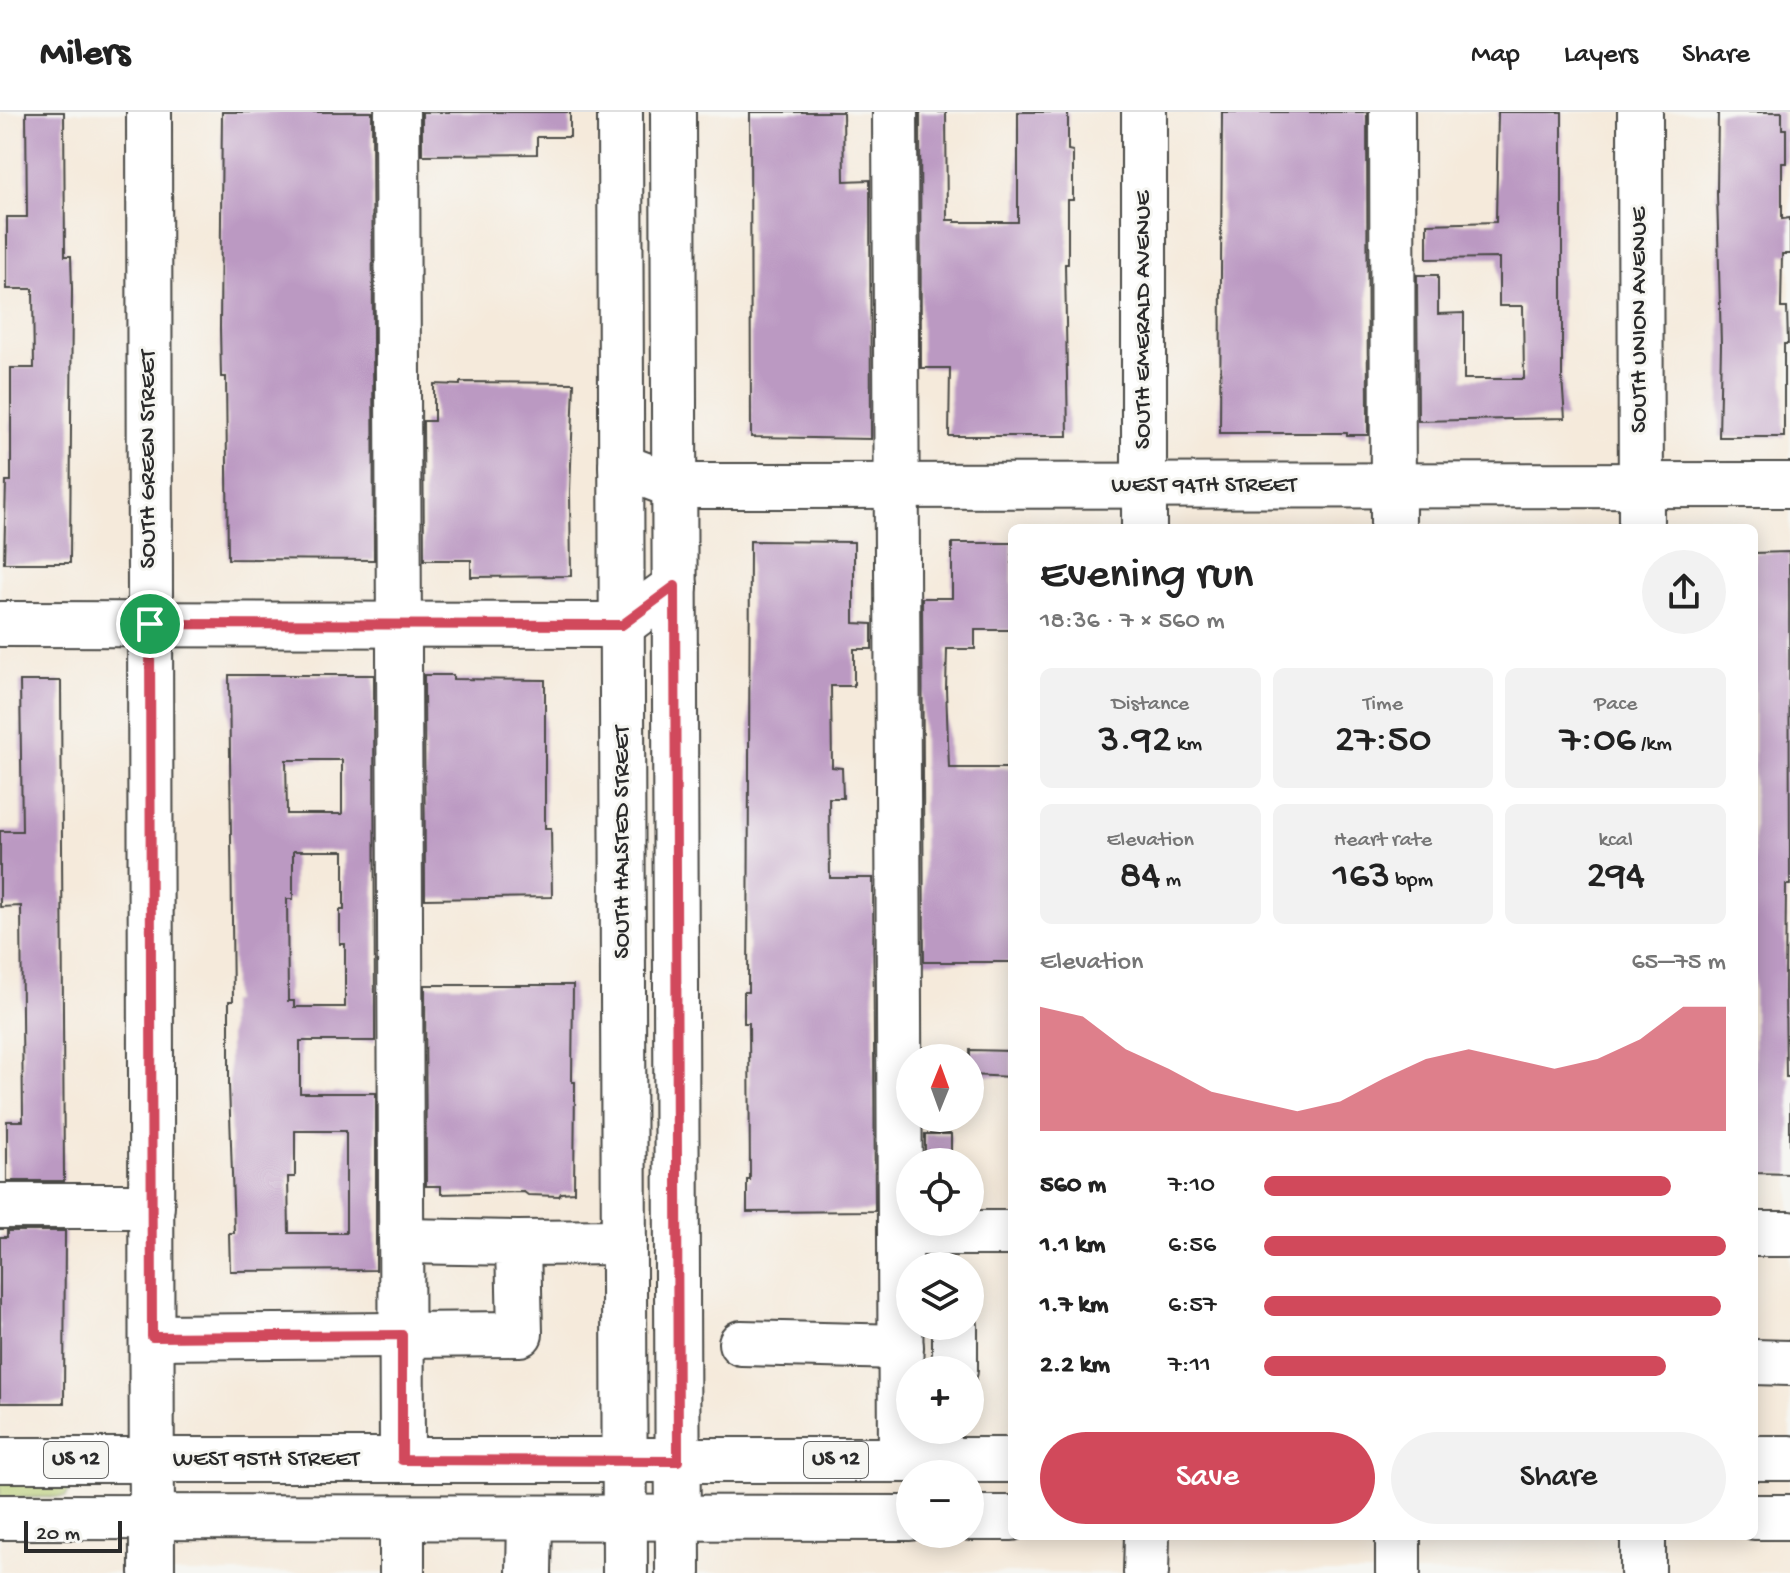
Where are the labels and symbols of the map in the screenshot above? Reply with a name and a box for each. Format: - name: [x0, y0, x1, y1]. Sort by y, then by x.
- street label: SOUTH EMERALD AVENUE: [1130, 190, 1159, 449]
- street label: SOUTH UNION AVENUE: [1626, 206, 1655, 433]
- street label: SOUTH GREEN STREET: [135, 348, 164, 569]
- street label: WEST 94TH STREET: [1111, 472, 1299, 501]
- pin: [116, 590, 184, 658]
- street label: SOUTH HALSTED STREET: [609, 724, 638, 959]
- north arrow: [896, 1044, 984, 1132]
- road number: US 12: [44, 1442, 108, 1478]
- road number: US 12: [804, 1442, 868, 1478]
- street label: WEST 95TH STREET: [173, 1446, 361, 1475]
- scale bar: [24, 1517, 122, 1553]

